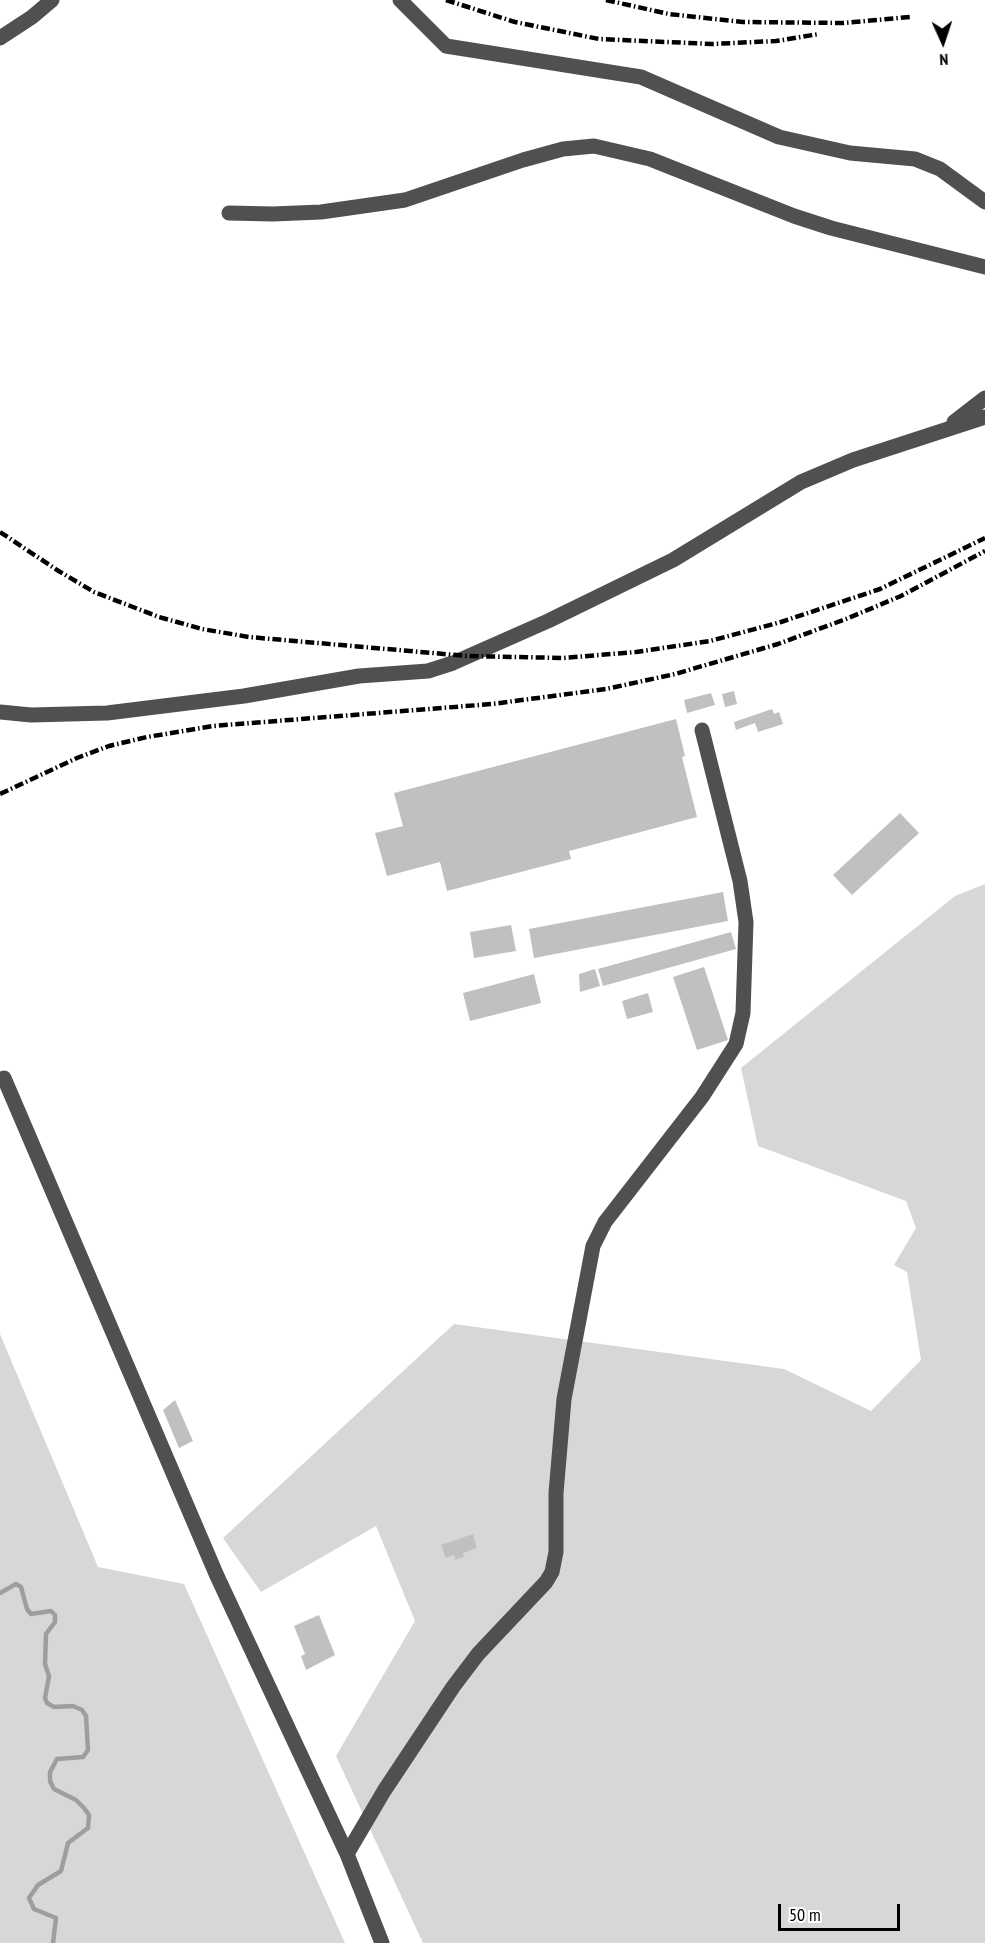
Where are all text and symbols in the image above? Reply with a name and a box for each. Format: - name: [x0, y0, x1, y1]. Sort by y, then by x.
- north arrow: [913, 12, 973, 72]
- text: N: [939, 50, 949, 70]
- scale bar: [781, 1892, 902, 1930]
- text: 50 m: [789, 1903, 821, 1926]

